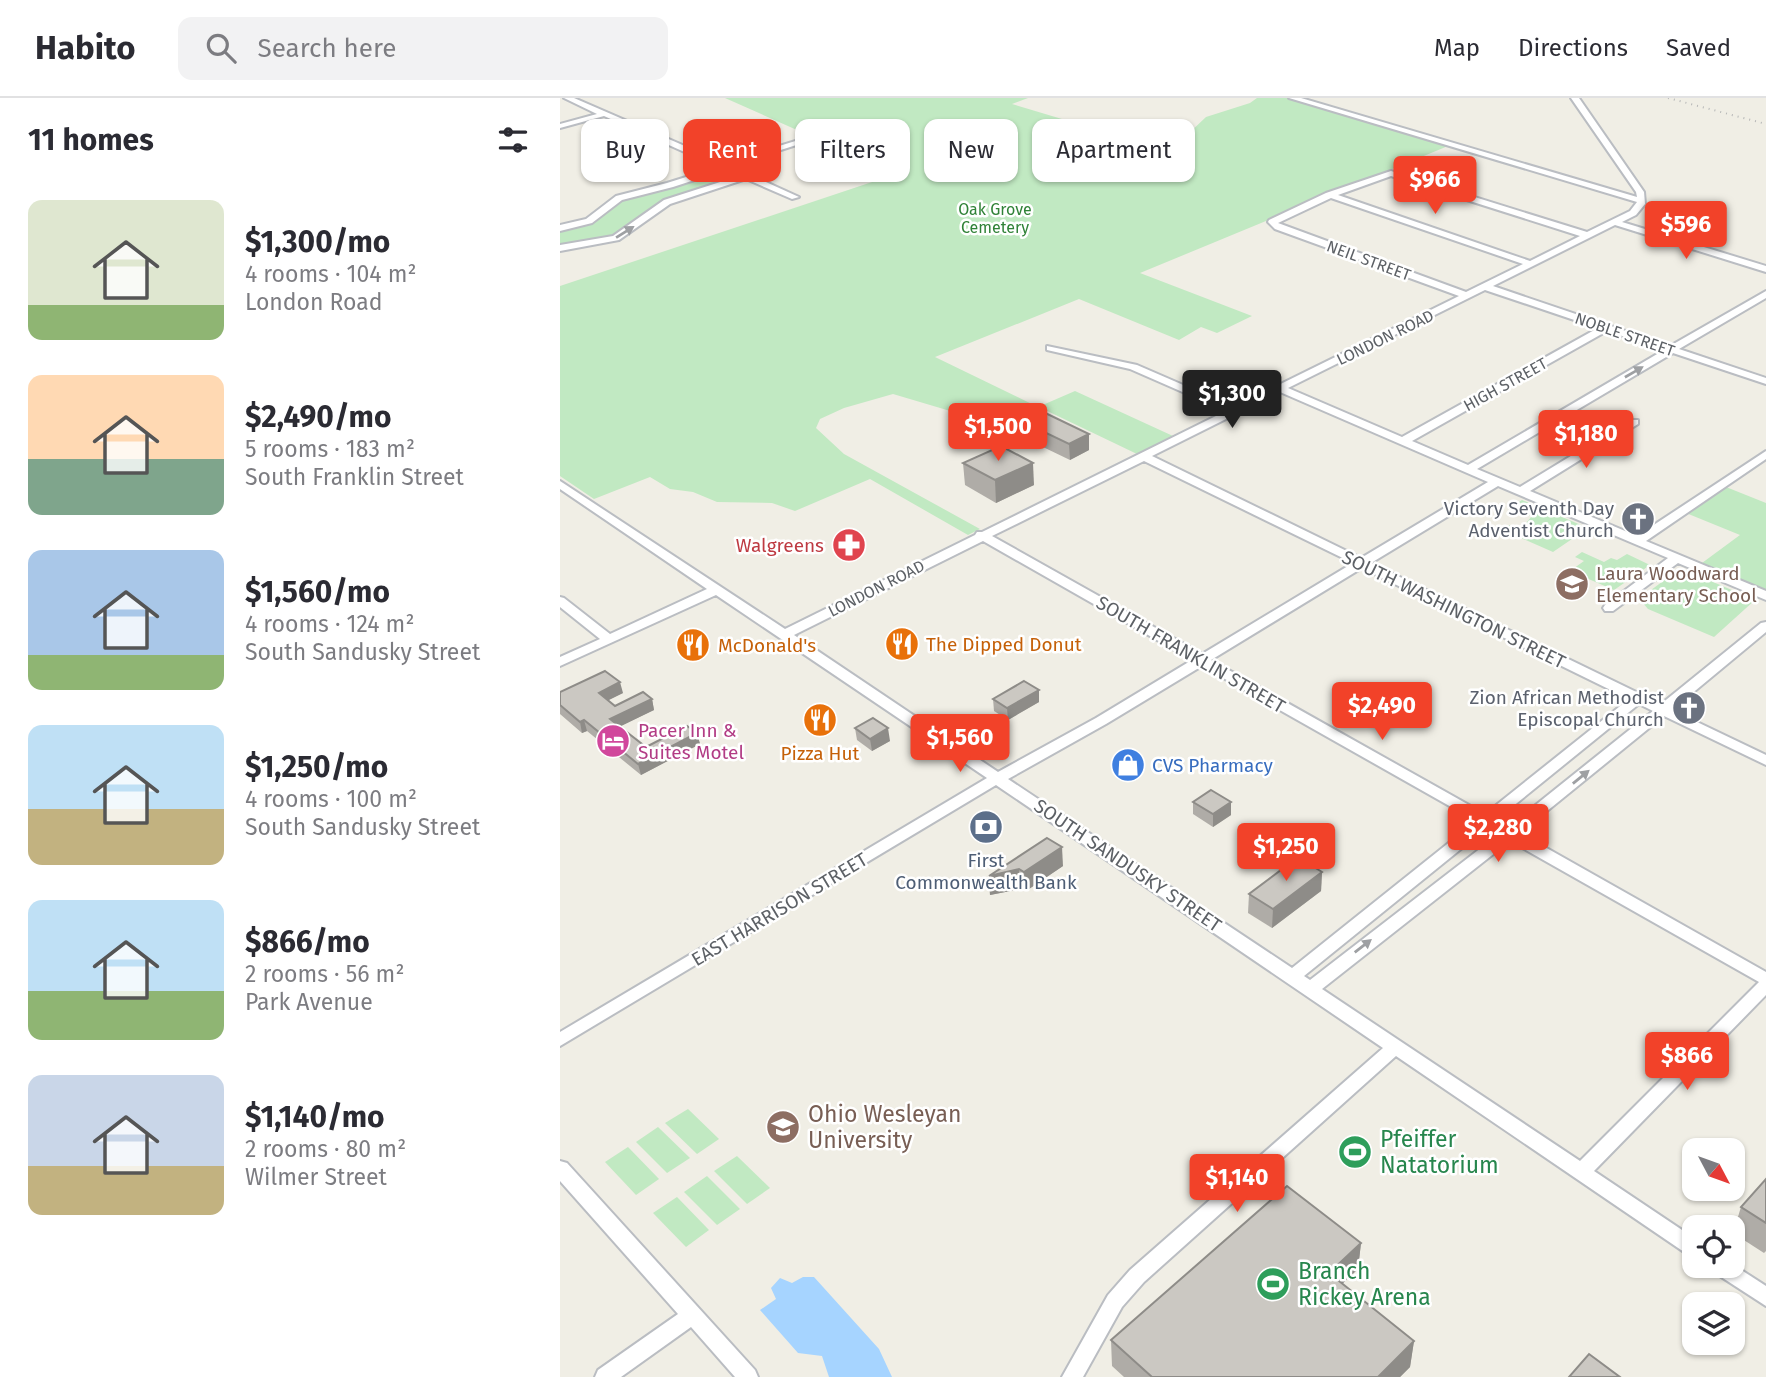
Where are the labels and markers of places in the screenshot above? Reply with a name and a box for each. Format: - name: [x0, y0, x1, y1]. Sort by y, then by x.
- pin: $966: [1394, 156, 1476, 216]
- pin: $596: [1645, 202, 1727, 261]
- pin: $1,300: [1175, 370, 1289, 430]
- pin: $1,500: [941, 404, 1055, 463]
- pin: $1,180: [1529, 410, 1643, 470]
- place label: Victory Seventh Day Adventist Church: [1444, 497, 1615, 542]
- church icon: Victory Seventh Day Adventist Church: [1619, 500, 1657, 538]
- pharmacy icon: Walgreens: [830, 526, 868, 564]
- place label: Walgreens: [736, 534, 824, 557]
- place label: Laura Woodward Elementary School: [1596, 562, 1757, 607]
- school or university icon: Laura Woodward Elementary School: [1553, 565, 1591, 603]
- restaurant icon: The Dipped Donut: [883, 625, 921, 663]
- restaurant icon: McDonald's: [674, 626, 712, 664]
- place label: The Dipped Donut: [926, 633, 1082, 656]
- place label: McDonald's: [718, 634, 816, 657]
- pin: $2,490: [1325, 682, 1439, 742]
- place label: Zion African Methodist Episcopal Church: [1469, 686, 1664, 731]
- church icon: Zion African Methodist Episcopal Church: [1670, 689, 1708, 727]
- restaurant icon: Pizza Hut: [801, 701, 839, 739]
- pin: $1,560: [903, 714, 1017, 774]
- place label: Pacer Inn & Suites Motel: [638, 719, 744, 764]
- hotel icon: Pacer Inn & Suites Motel: [594, 722, 632, 760]
- place label: Pizza Hut: [781, 742, 860, 765]
- shop icon: CVS Pharmacy: [1109, 746, 1147, 784]
- place label: CVS Pharmacy: [1152, 754, 1273, 777]
- pin: $2,280: [1441, 804, 1555, 864]
- bank icon: First Commonwealth Bank: [967, 808, 1005, 846]
- pin: $1,250: [1229, 824, 1343, 883]
- place label: First Commonwealth Bank: [895, 849, 1077, 894]
- pin: $866: [1646, 1032, 1728, 1092]
- place label: Ohio Wesleyan University: [808, 1100, 961, 1154]
- school or university icon: Ohio Wesleyan University: [764, 1108, 802, 1146]
- place label: Pfeiffer Natatorium: [1380, 1125, 1499, 1179]
- sports icon: Pfeiffer Natatorium: [1336, 1133, 1374, 1171]
- pin: $1,140: [1180, 1154, 1294, 1214]
- place label: Branch Rickey Arena: [1298, 1257, 1431, 1311]
- sports icon: Branch Rickey Arena: [1254, 1265, 1292, 1303]

